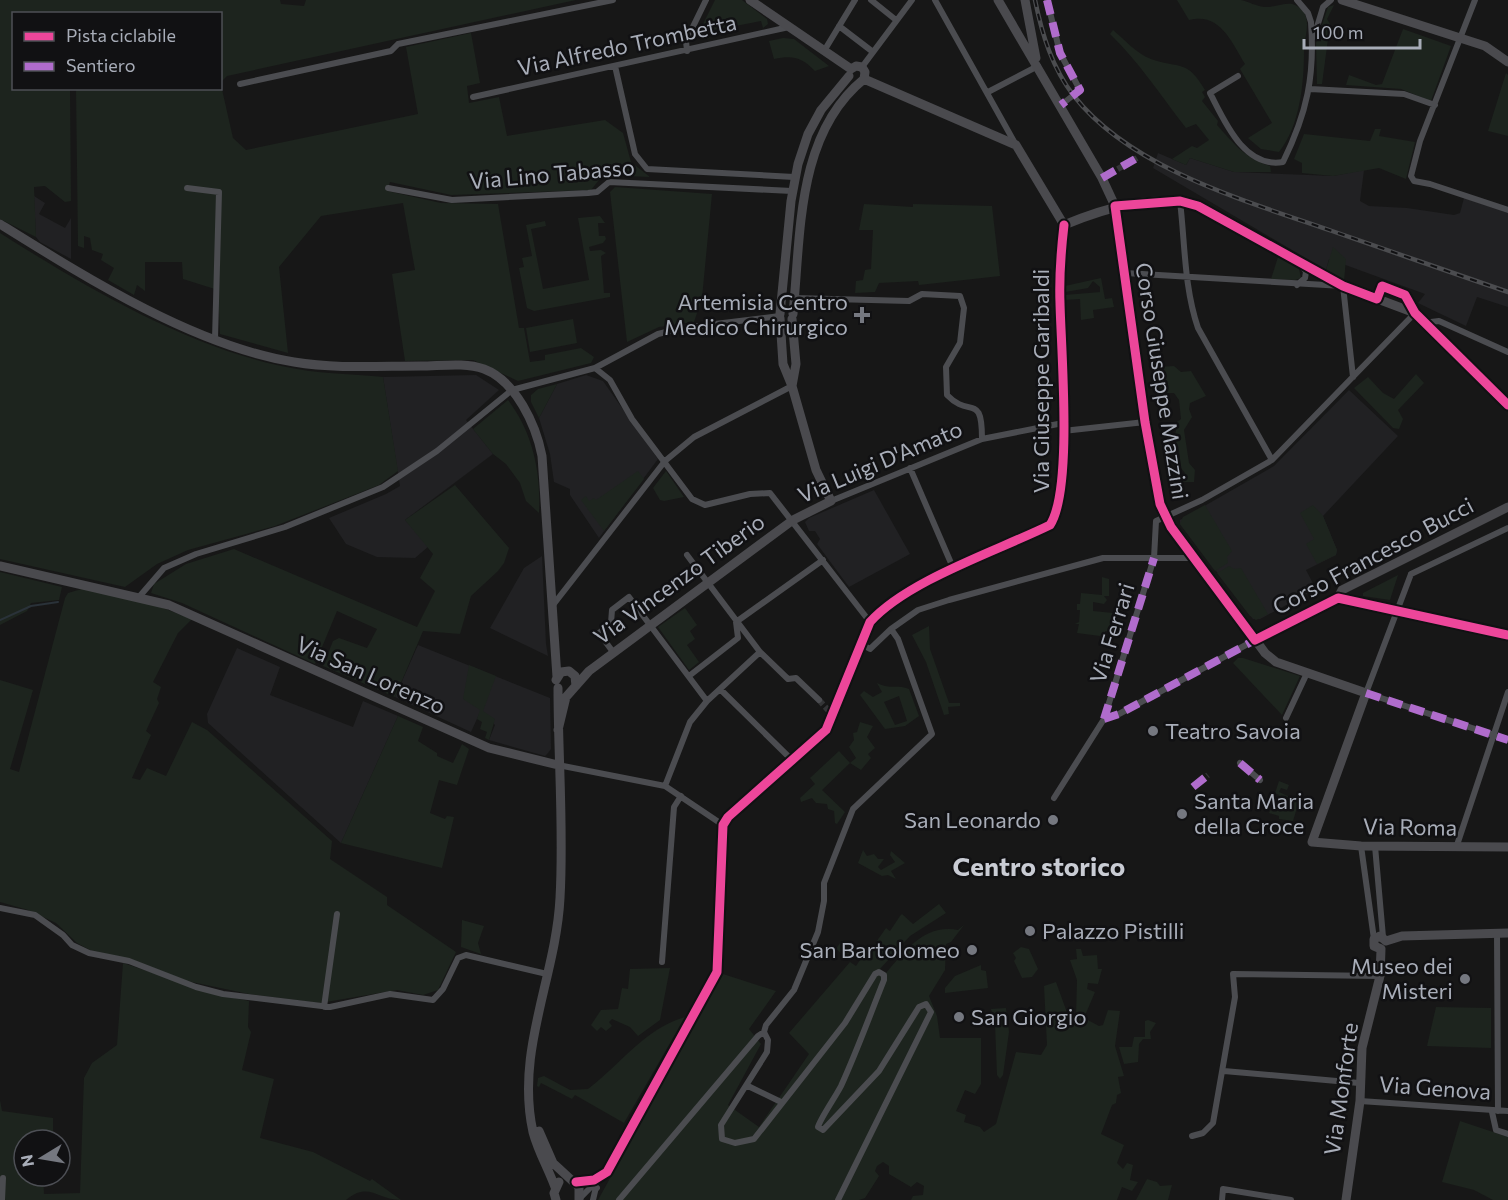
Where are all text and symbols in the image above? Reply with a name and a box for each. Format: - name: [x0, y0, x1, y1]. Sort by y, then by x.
- street label: Via Alfredo Trombetta: [515, 8, 739, 81]
- legend: [12, 12, 222, 90]
- scale bar: [1304, 12, 1420, 50]
- text: 100 m: [1313, 21, 1363, 43]
- text: Pista ciclabile: [66, 24, 176, 46]
- text: Sentiero: [66, 54, 136, 76]
- street label: Via Lino Tabasso: [468, 153, 636, 194]
- street label: Corso Giuseppe Mazzini: [1130, 260, 1195, 501]
- street label: Via Giuseppe Garibaldi: [1027, 269, 1054, 493]
- place label: Artemisia Centro Medico Chirurgico: [664, 288, 848, 340]
- marker: Artemisia Centro Medico Chirurgico: [853, 306, 871, 324]
- street label: Via Luigi D'Amato: [793, 415, 966, 508]
- street label: Corso Francesco Bucci: [1268, 491, 1478, 620]
- street label: Via Vincenzo Tiberio: [588, 507, 770, 650]
- street label: Via Ferrari: [1083, 579, 1140, 686]
- street label: Via San Lorenzo: [293, 630, 450, 719]
- place label: Teatro Savoia: [1165, 717, 1301, 744]
- marker: Teatro Savoia: [1146, 724, 1160, 738]
- place label: Santa Maria della Croce: [1194, 787, 1314, 839]
- place label: San Leonardo: [904, 806, 1041, 833]
- marker: Santa Maria della Croce: [1175, 807, 1189, 821]
- street label: Via Roma: [1363, 812, 1457, 841]
- marker: San Leonardo: [1046, 813, 1060, 827]
- district label: Centro storico: [953, 850, 1125, 881]
- place label: Palazzo Pistilli: [1042, 917, 1185, 944]
- marker: Palazzo Pistilli: [1023, 924, 1037, 938]
- place label: San Bartolomeo: [800, 936, 960, 963]
- marker: San Bartolomeo: [965, 943, 979, 957]
- place label: Museo dei Misteri: [1351, 952, 1453, 1004]
- marker: Museo dei Misteri: [1458, 972, 1472, 986]
- place label: San Giorgio: [971, 1003, 1087, 1030]
- marker: San Giorgio: [952, 1010, 966, 1024]
- street label: Via Monforte: [1318, 1021, 1363, 1157]
- street label: Via Genova: [1378, 1070, 1492, 1105]
- north arrow: [12, 1128, 72, 1188]
- text: N: [16, 1153, 37, 1169]

